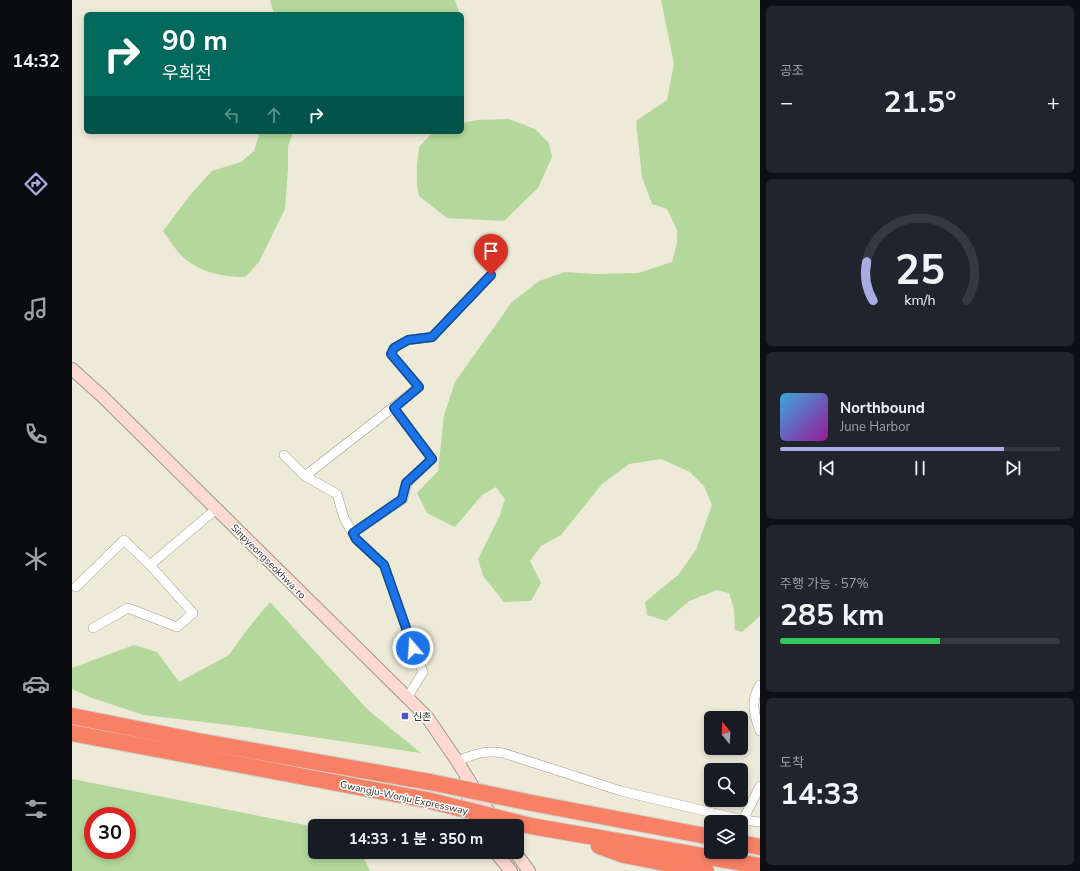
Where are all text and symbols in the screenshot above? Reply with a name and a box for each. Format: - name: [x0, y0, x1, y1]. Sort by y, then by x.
- text: 90 m: [162, 22, 228, 60]
- icon: right: [96, 28, 148, 80]
- text: 14:32: [12, 49, 60, 73]
- text: 우회전: [162, 61, 212, 85]
- text: 공조: [780, 62, 804, 80]
- text: 21.5°: [884, 82, 956, 123]
- text: −: [780, 88, 793, 118]
- text: +: [1047, 88, 1060, 118]
- icon: left: [221, 104, 243, 126]
- icon: ahead: [263, 104, 285, 126]
- icon: right: [305, 104, 327, 126]
- icon: directions: [22, 170, 50, 198]
- pin: [474, 234, 508, 275]
- icon: arrive: [480, 240, 502, 262]
- text: 25: [895, 241, 945, 298]
- text: km/h: [904, 290, 936, 309]
- icon: music: [22, 295, 50, 323]
- text: Northbound: [840, 398, 925, 418]
- text: June Harbor: [840, 418, 910, 436]
- icon: phone: [22, 420, 50, 448]
- icon: previous: [816, 457, 838, 479]
- icon: pause: [909, 457, 931, 479]
- icon: next: [1002, 457, 1024, 479]
- street label: Sinpyeongseokhwa-ro: [228, 521, 309, 603]
- icon: climate: [22, 545, 50, 573]
- text: 주행 가능 · 57%: [780, 575, 869, 593]
- text: 285 km: [780, 595, 885, 636]
- position arrow: [392, 627, 434, 669]
- icon: car: [22, 670, 50, 698]
- place label: 신촌: [413, 710, 431, 724]
- marker: 신촌: [400, 711, 410, 721]
- north arrow: [704, 711, 748, 755]
- map controls: [704, 711, 748, 859]
- text: 도착: [780, 754, 804, 772]
- button: search: [704, 763, 748, 807]
- text: 14:33: [780, 774, 859, 815]
- street label: Gwangju-Wonju Expressway: [339, 778, 470, 819]
- icon: filters: [22, 795, 50, 823]
- speed limit sign: 30: [84, 807, 136, 859]
- button: layers: [704, 815, 748, 859]
- text: 14:33 · 1 분 · 350 m: [349, 829, 483, 849]

